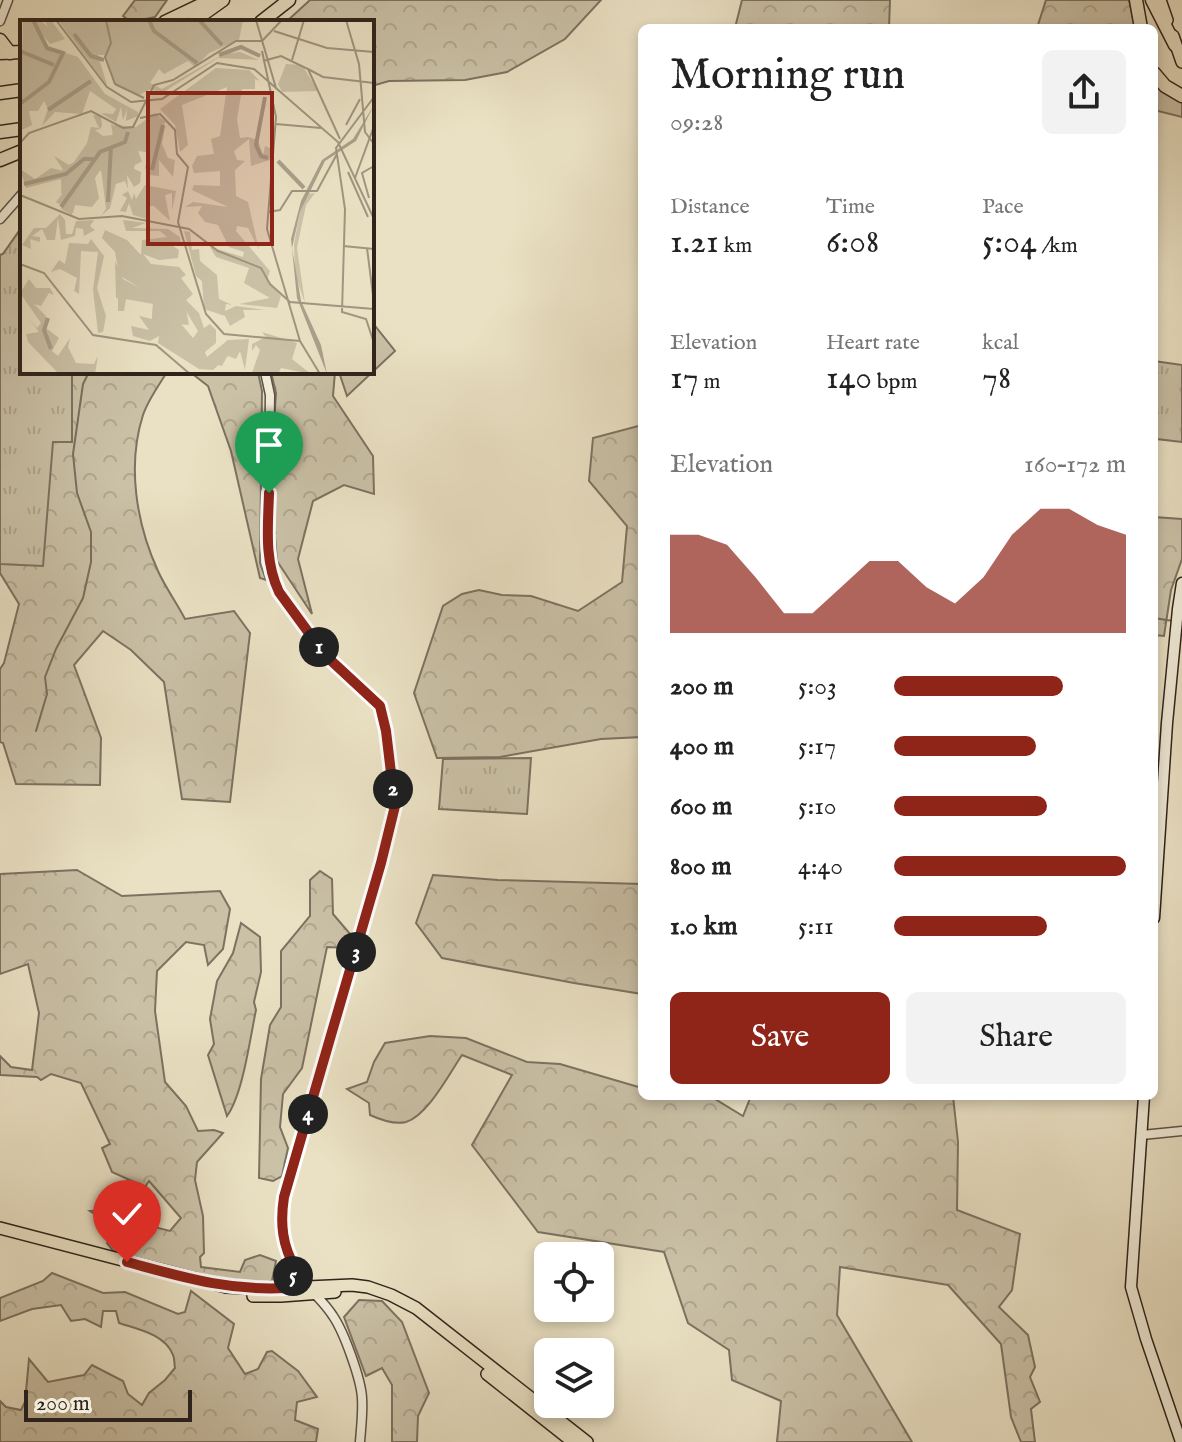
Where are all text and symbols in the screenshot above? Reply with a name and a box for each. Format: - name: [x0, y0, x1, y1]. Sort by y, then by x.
- inset map: [20, 20, 374, 374]
- text: Morning run: [670, 48, 905, 104]
- button: share: [1042, 50, 1126, 134]
- text: 09:28: [670, 106, 723, 139]
- text: Distance: [670, 193, 750, 221]
- text: Time: [826, 193, 875, 221]
- text: Pace: [982, 193, 1024, 221]
- text: 1.21: [670, 221, 719, 264]
- text: 6:08: [826, 221, 879, 264]
- text: 5:04: [982, 221, 1037, 264]
- text: km: [719, 232, 752, 260]
- text: /km: [1037, 232, 1078, 260]
- text: Elevation: [670, 329, 757, 357]
- text: Heart rate: [826, 329, 920, 357]
- text: kcal: [982, 329, 1019, 357]
- text: 17: [670, 357, 699, 400]
- text: 140: [826, 357, 872, 400]
- text: 78: [982, 357, 1011, 400]
- text: m: [699, 368, 720, 396]
- text: bpm: [872, 368, 917, 396]
- pin: [235, 411, 303, 493]
- icon: arrive: [247, 423, 291, 467]
- text: Elevation: [670, 448, 773, 481]
- text: 160–172 m: [1024, 448, 1126, 481]
- pin: 1: [299, 627, 339, 667]
- text: 1: [315, 633, 323, 661]
- text: 200 m: [670, 670, 734, 703]
- text: 5:03: [798, 670, 837, 703]
- text: 400 m: [670, 730, 734, 763]
- text: 5:17: [798, 730, 836, 763]
- pin: 2: [373, 769, 413, 809]
- text: 2: [388, 775, 398, 803]
- text: 600 m: [670, 790, 732, 823]
- text: 5:10: [798, 790, 837, 823]
- text: 800 m: [670, 850, 732, 883]
- text: 4:40: [798, 850, 843, 883]
- text: 1.0 km: [670, 910, 738, 943]
- text: 5:11: [798, 910, 834, 943]
- pin: 3: [336, 932, 376, 972]
- text: 3: [352, 938, 360, 966]
- button: Save: [670, 992, 890, 1084]
- button: Share: [906, 992, 1126, 1084]
- pin: 4: [288, 1094, 328, 1134]
- text: 4: [303, 1100, 313, 1128]
- pin: [93, 1180, 161, 1262]
- icon: check: [105, 1192, 149, 1236]
- map controls: [534, 1242, 614, 1418]
- button: locate: [534, 1242, 614, 1322]
- pin: 5: [273, 1256, 313, 1296]
- text: 5: [289, 1262, 297, 1290]
- button: layers: [534, 1338, 614, 1418]
- scale bar: [24, 1386, 192, 1422]
- text: 200 m: [36, 1390, 90, 1418]

